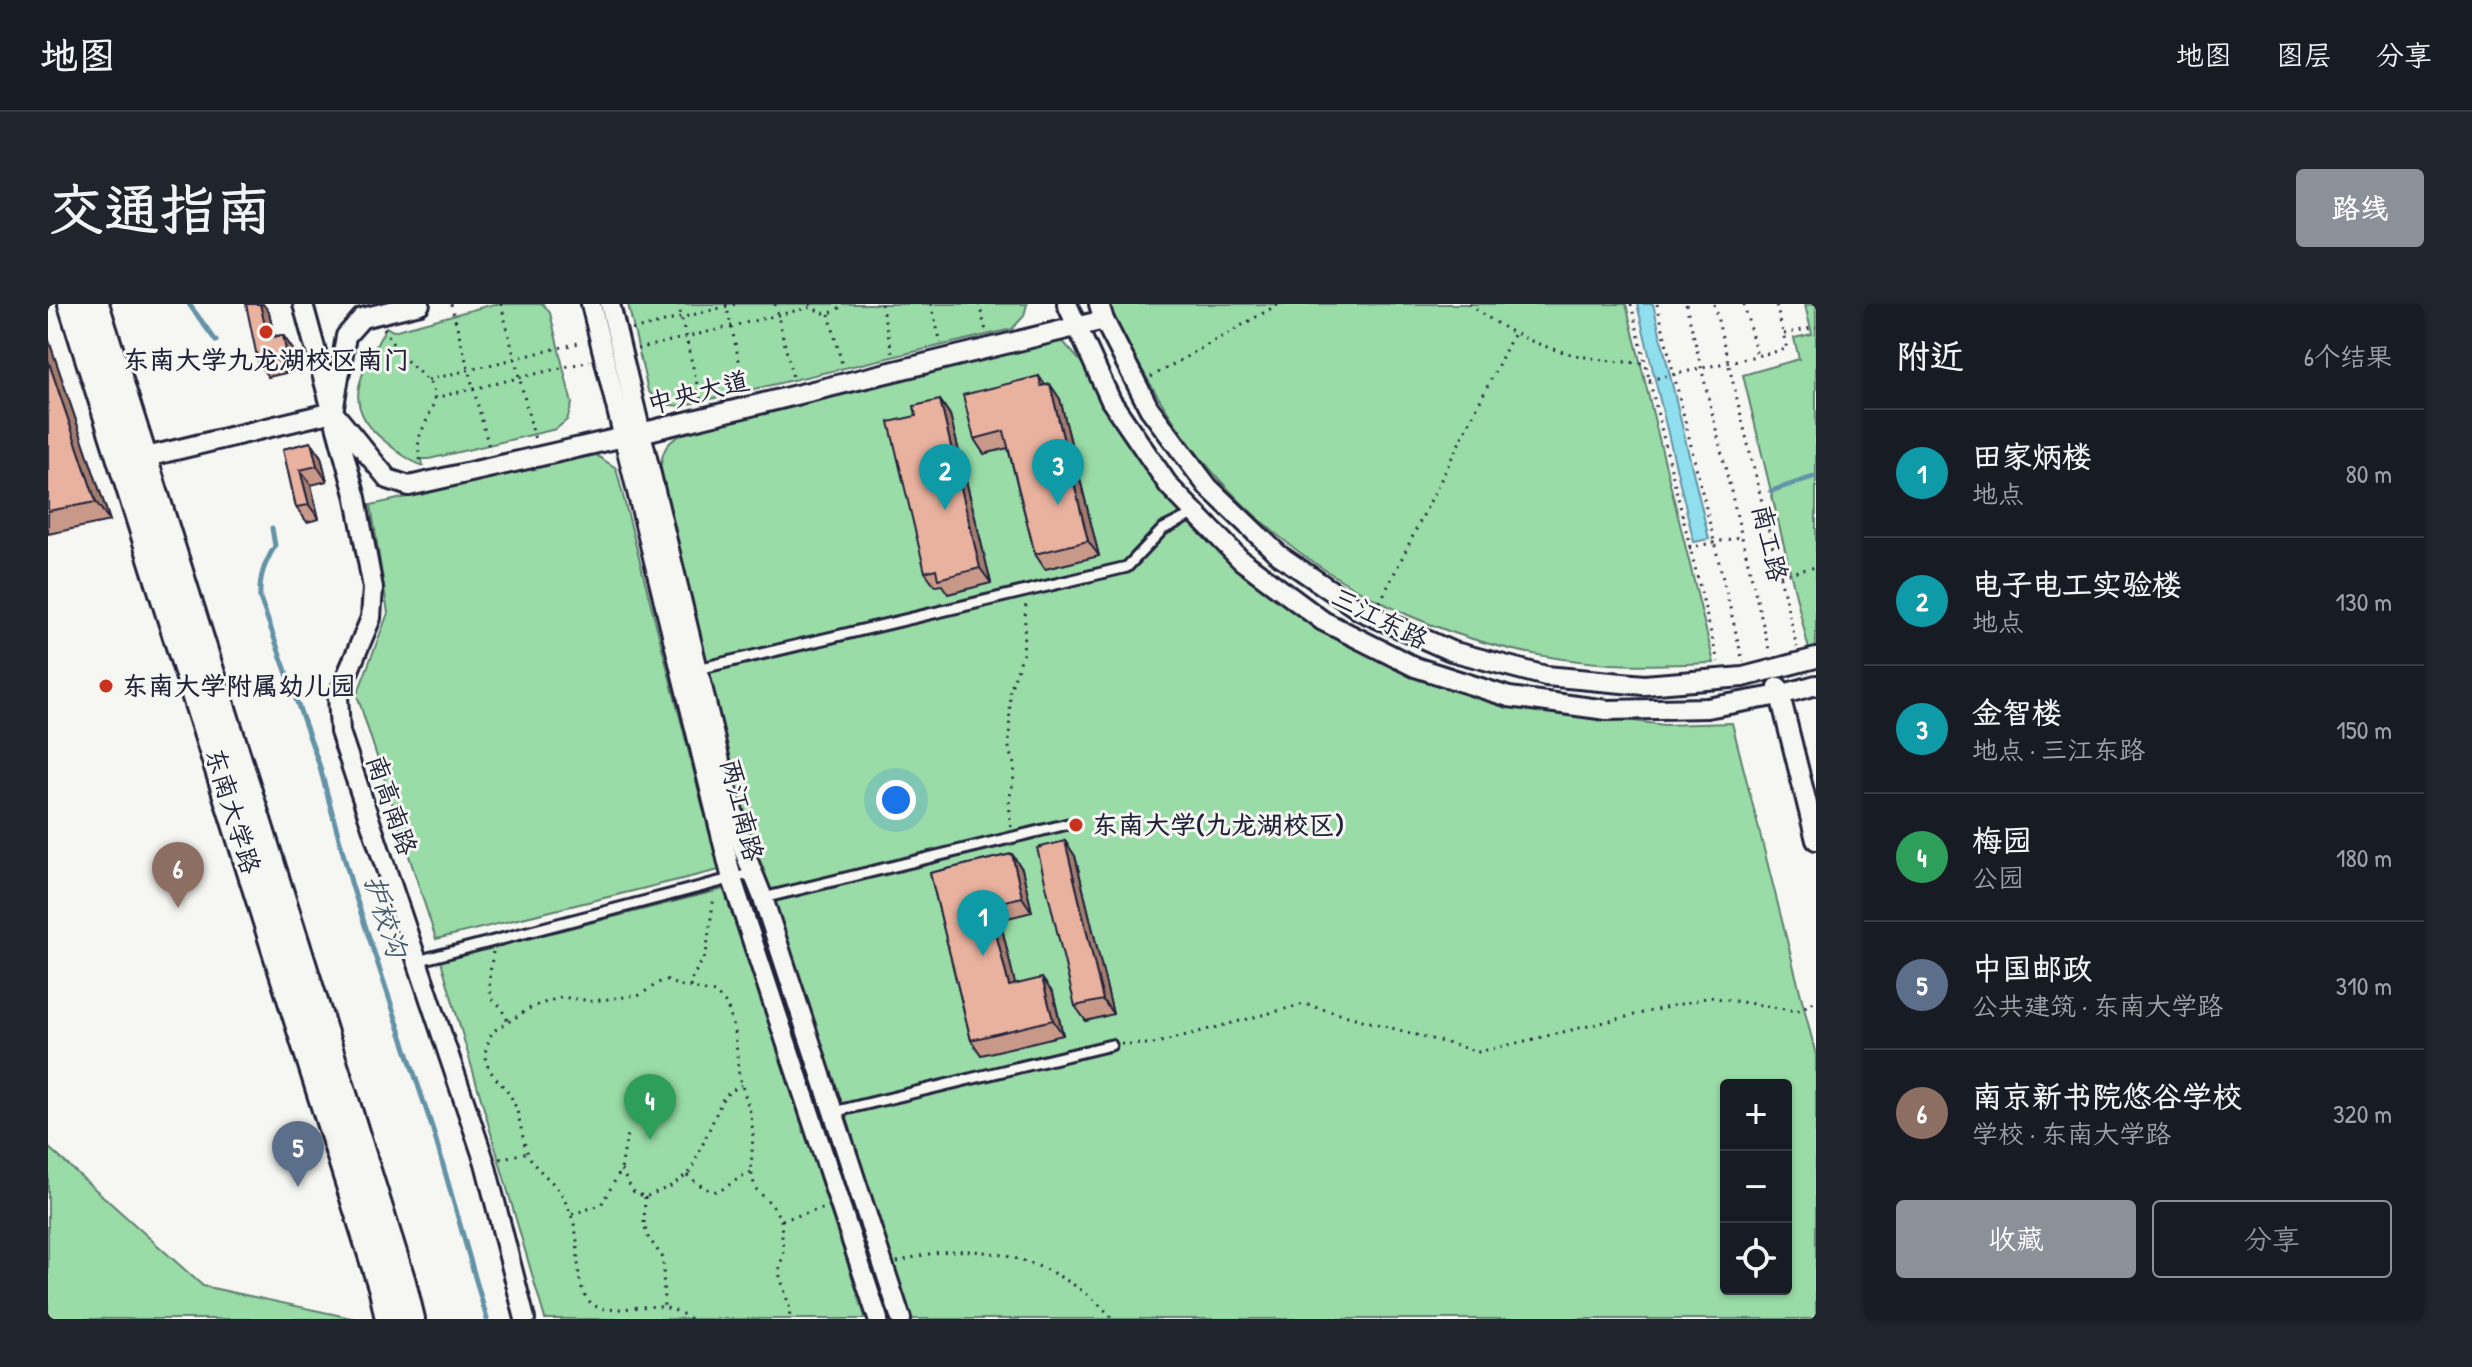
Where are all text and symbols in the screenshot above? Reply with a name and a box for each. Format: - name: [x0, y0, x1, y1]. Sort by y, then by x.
- text: 地图: [40, 29, 116, 81]
- text: 地图: [2176, 36, 2232, 74]
- text: 图层: [2276, 36, 2332, 74]
- text: 分享: [2376, 36, 2432, 74]
- button: 路线: [2296, 169, 2424, 247]
- text: 交通指南: [48, 171, 272, 246]
- marker: 东南大学九龙湖校区南门: [257, 323, 275, 341]
- text: 附近: [1896, 333, 1964, 379]
- text: 6个结果: [2304, 339, 2392, 374]
- place label: 东南大学九龙湖校区南门: [123, 342, 409, 377]
- street label: 中央大道: [643, 362, 753, 421]
- text: 田家炳楼: [1972, 436, 2092, 476]
- pin: 3: [1032, 439, 1084, 505]
- pin: 2: [919, 444, 971, 510]
- text: 1: [1917, 456, 1927, 491]
- text: 80 m: [2345, 456, 2392, 491]
- text: 地点: [1972, 476, 2024, 511]
- street label: 南工路: [1745, 501, 1796, 585]
- text: 电子电工实验楼: [1972, 564, 2182, 604]
- street label: 三江东路: [1326, 578, 1435, 657]
- text: 2: [1916, 584, 1928, 619]
- text: 130 m: [2336, 584, 2392, 619]
- text: 地点: [1972, 604, 2024, 639]
- place label: 东南大学附属幼儿园: [122, 668, 356, 703]
- marker: 东南大学附属幼儿园: [97, 677, 115, 695]
- text: 金智楼: [1972, 692, 2062, 732]
- text: 3: [1916, 712, 1928, 747]
- text: 150 m: [2336, 712, 2392, 747]
- text: 地点 · 三江东路: [1972, 732, 2145, 767]
- street label: 东南大学路: [198, 744, 269, 878]
- street label: 南高南路: [359, 750, 426, 860]
- street label: 两江南路: [713, 755, 772, 865]
- your location: [876, 780, 916, 820]
- place label: 东南大学(九龙湖校区): [1092, 807, 1344, 842]
- marker: 东南大学(九龙湖校区): [1067, 816, 1085, 834]
- text: 梅园: [1972, 820, 2032, 860]
- text: 4: [1917, 840, 1927, 875]
- text: 180 m: [2336, 840, 2392, 875]
- pin: 6: [152, 842, 204, 908]
- text: 公园: [1972, 860, 2024, 895]
- water label: 护校沟: [356, 870, 417, 964]
- pin: 1: [957, 890, 1009, 956]
- text: 中国邮政: [1972, 948, 2092, 988]
- text: 5: [1917, 968, 1928, 1003]
- text: 310 m: [2336, 968, 2392, 1003]
- text: 公共建筑 · 东南大学路: [1972, 988, 2223, 1023]
- pin: 4: [624, 1074, 676, 1140]
- text: 南京新书院悠谷学校: [1972, 1076, 2242, 1116]
- map controls: [1720, 1079, 1792, 1295]
- button: +: [1720, 1079, 1792, 1151]
- text: 6: [1917, 1096, 1927, 1131]
- text: 320 m: [2333, 1096, 2392, 1131]
- text: 学校 · 东南大学路: [1972, 1116, 2171, 1151]
- pin: 5: [272, 1121, 324, 1187]
- button: −: [1720, 1151, 1792, 1223]
- button: 收藏: [1896, 1200, 2136, 1278]
- button: 分享: [2152, 1200, 2392, 1278]
- button: locate: [1720, 1223, 1792, 1295]

